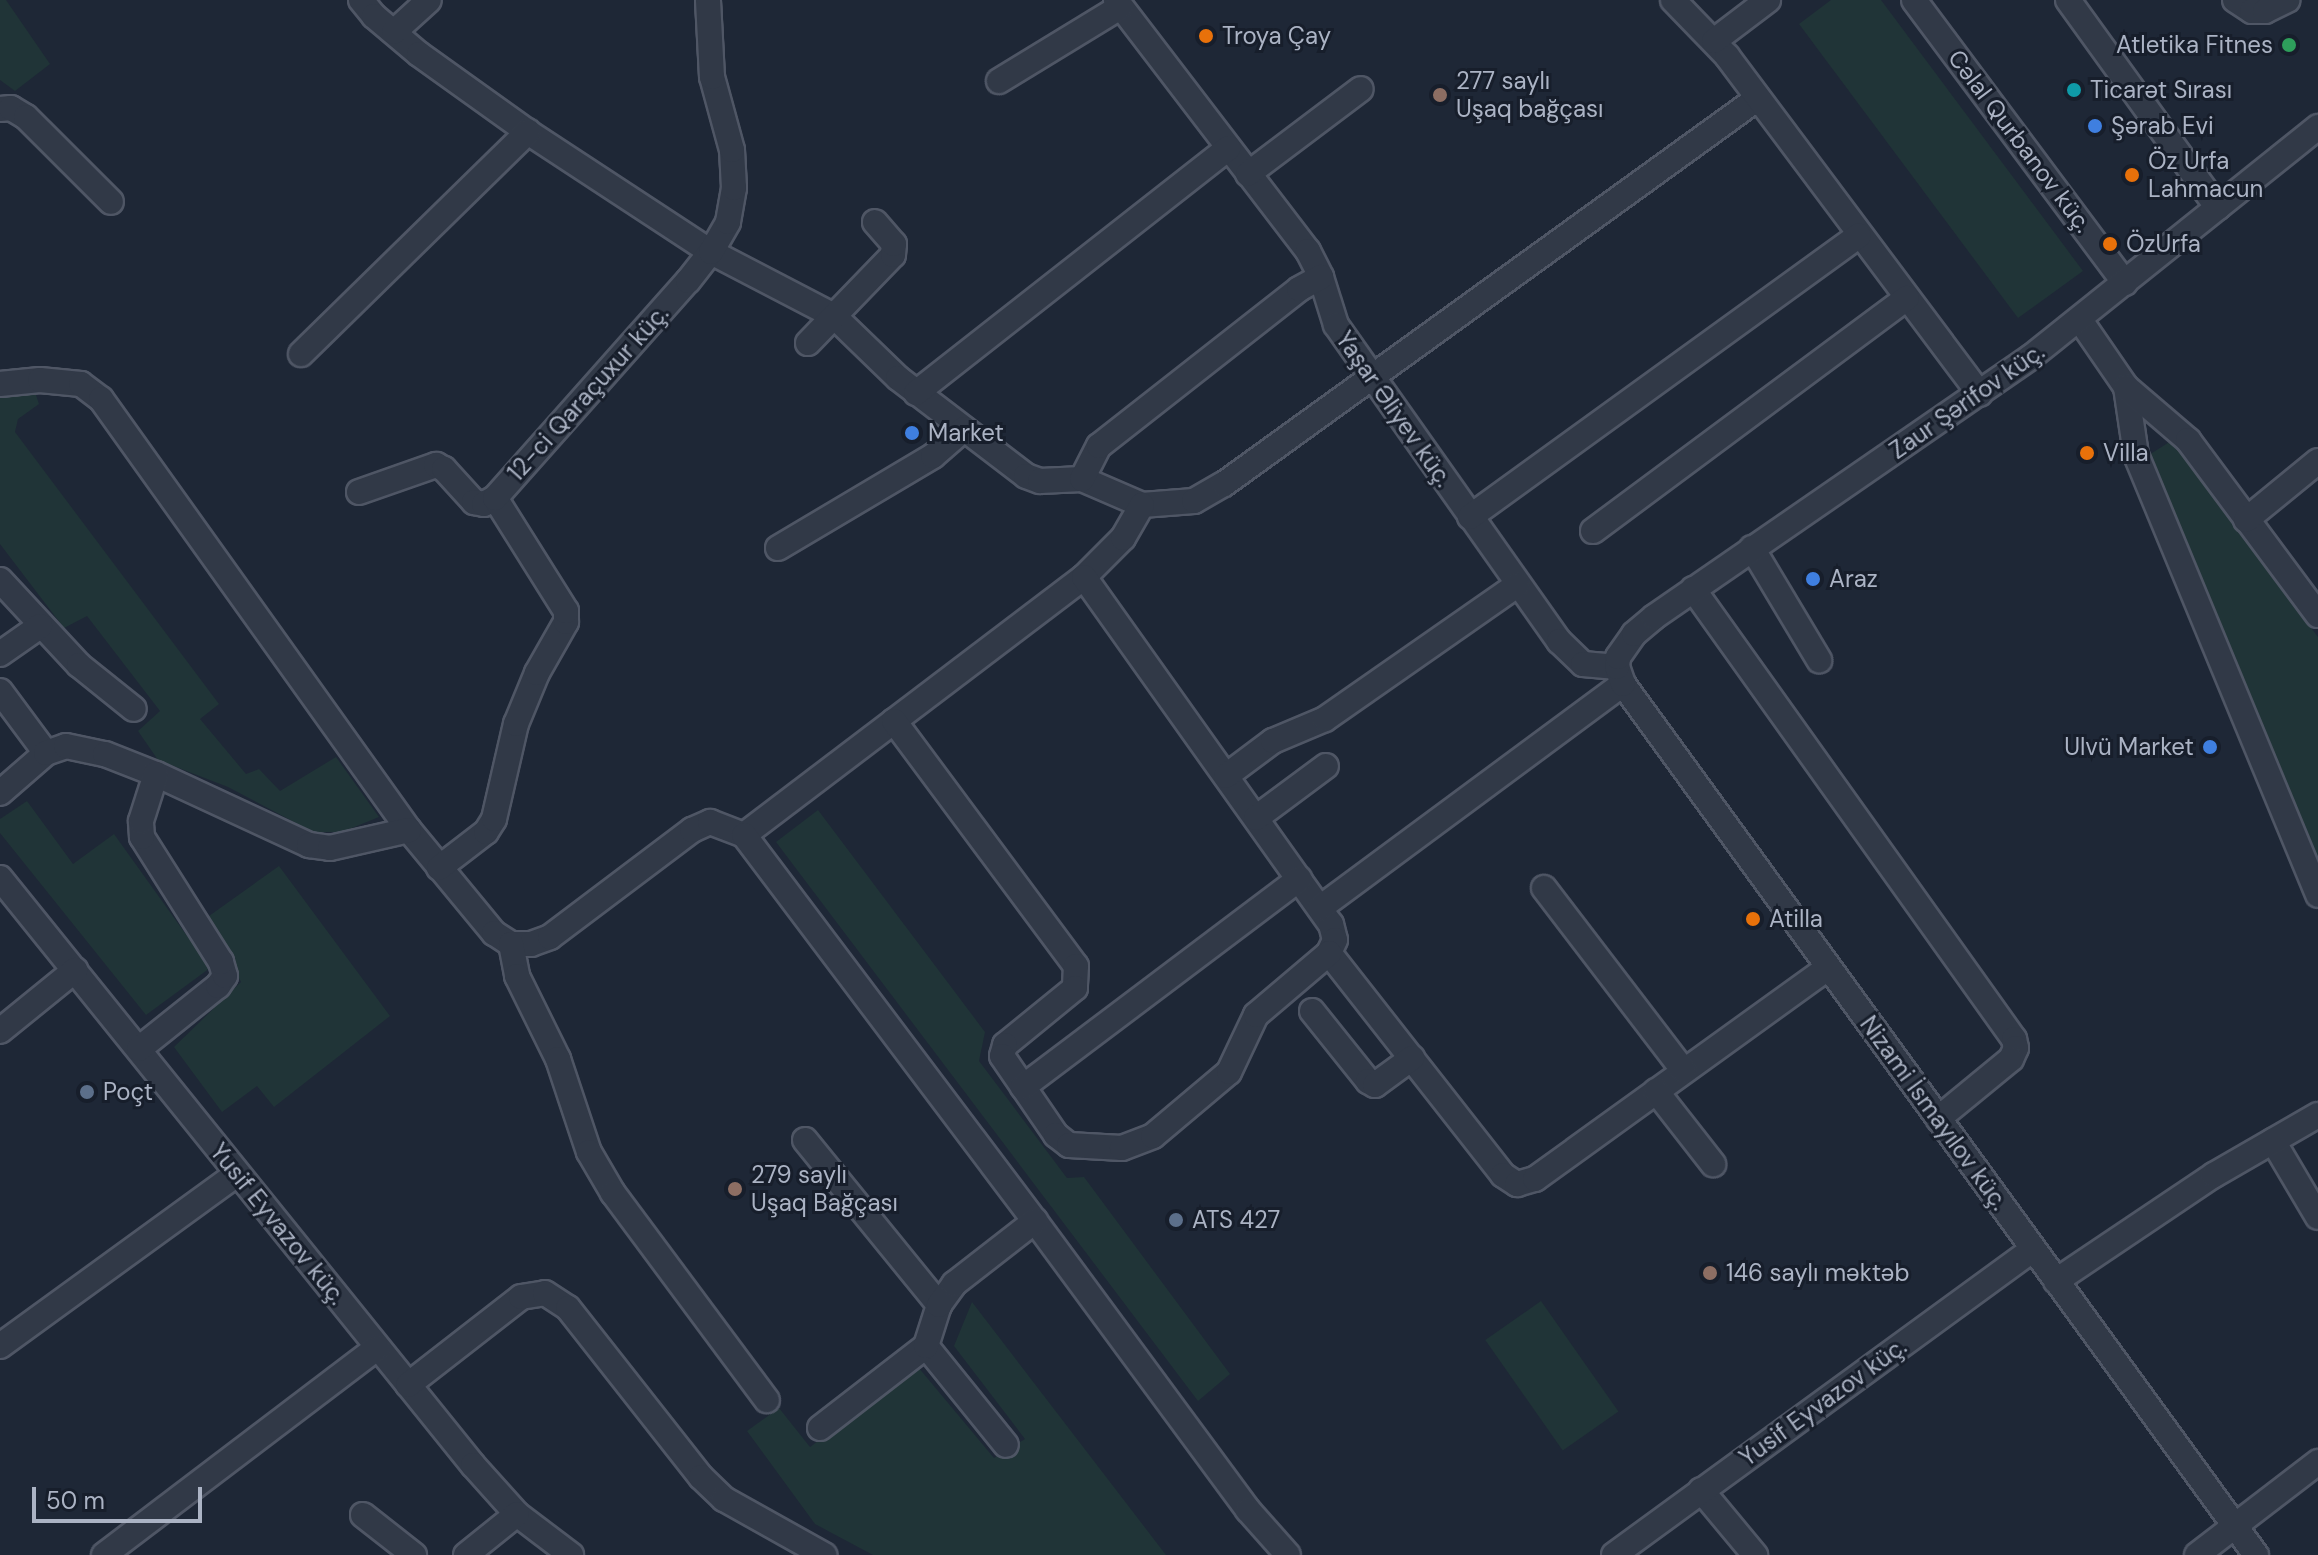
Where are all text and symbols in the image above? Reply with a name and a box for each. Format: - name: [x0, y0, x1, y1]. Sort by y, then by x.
- place label: Troya Çay: [1222, 22, 1331, 50]
- marker: Troya Çay: [1197, 27, 1215, 45]
- place label: Atletika Fitnes: [2116, 31, 2273, 59]
- marker: Atletika Fitnes: [2280, 36, 2298, 54]
- street label: Cəlal Qurbanov küç.: [1942, 44, 2098, 238]
- place label: 277 saylı Uşaq bağçası: [1456, 67, 1603, 123]
- place label: Ticarət Sırası: [2090, 76, 2232, 104]
- marker: Ticarət Sırası: [2065, 81, 2083, 99]
- marker: 277 saylı Uşaq bağçası: [1431, 86, 1449, 104]
- place label: Şərab Evi: [2111, 112, 2214, 140]
- marker: Şərab Evi: [2086, 117, 2104, 135]
- place label: Öz Urfa Lahmacun: [2148, 147, 2263, 203]
- marker: Öz Urfa Lahmacun: [2123, 166, 2141, 184]
- place label: ÖzUrfa: [2126, 230, 2201, 258]
- marker: ÖzUrfa: [2101, 235, 2119, 253]
- street label: 12-ci Qaraçuxur küç.: [502, 299, 674, 487]
- street label: Yaşar Əliyev küç.: [1330, 326, 1458, 492]
- street label: Zaur Şərifov küç.: [1884, 337, 2050, 465]
- place label: Market: [928, 419, 1004, 447]
- marker: Market: [903, 424, 921, 442]
- place label: Villa: [2103, 439, 2149, 467]
- marker: Villa: [2078, 444, 2096, 462]
- place label: Araz: [1829, 565, 1878, 593]
- marker: Araz: [1804, 570, 1822, 588]
- place label: Ulvü Market: [2064, 733, 2194, 761]
- marker: Ulvü Market: [2201, 738, 2219, 756]
- place label: Atilla: [1769, 905, 1823, 933]
- marker: Atilla: [1744, 910, 1762, 928]
- street label: Nizami İsmayılov küç.: [1854, 1010, 2014, 1216]
- place label: Poçt: [103, 1078, 153, 1106]
- marker: Poçt: [78, 1083, 96, 1101]
- street label: Yusif Eyvazov küç.: [204, 1137, 352, 1311]
- place label: 279 saylı Uşaq Bağçası: [751, 1161, 898, 1217]
- marker: 279 saylı Uşaq Bağçası: [726, 1180, 744, 1198]
- place label: ATS 427: [1192, 1206, 1280, 1234]
- marker: ATS 427: [1167, 1211, 1185, 1229]
- place label: 146 saylı məktəb: [1726, 1259, 1910, 1287]
- marker: 146 saylı məktəb: [1701, 1264, 1719, 1282]
- street label: Yusif Eyvazov küç.: [1734, 1332, 1912, 1472]
- scale bar: [36, 1471, 206, 1521]
- text: 50 m: [46, 1485, 105, 1516]

